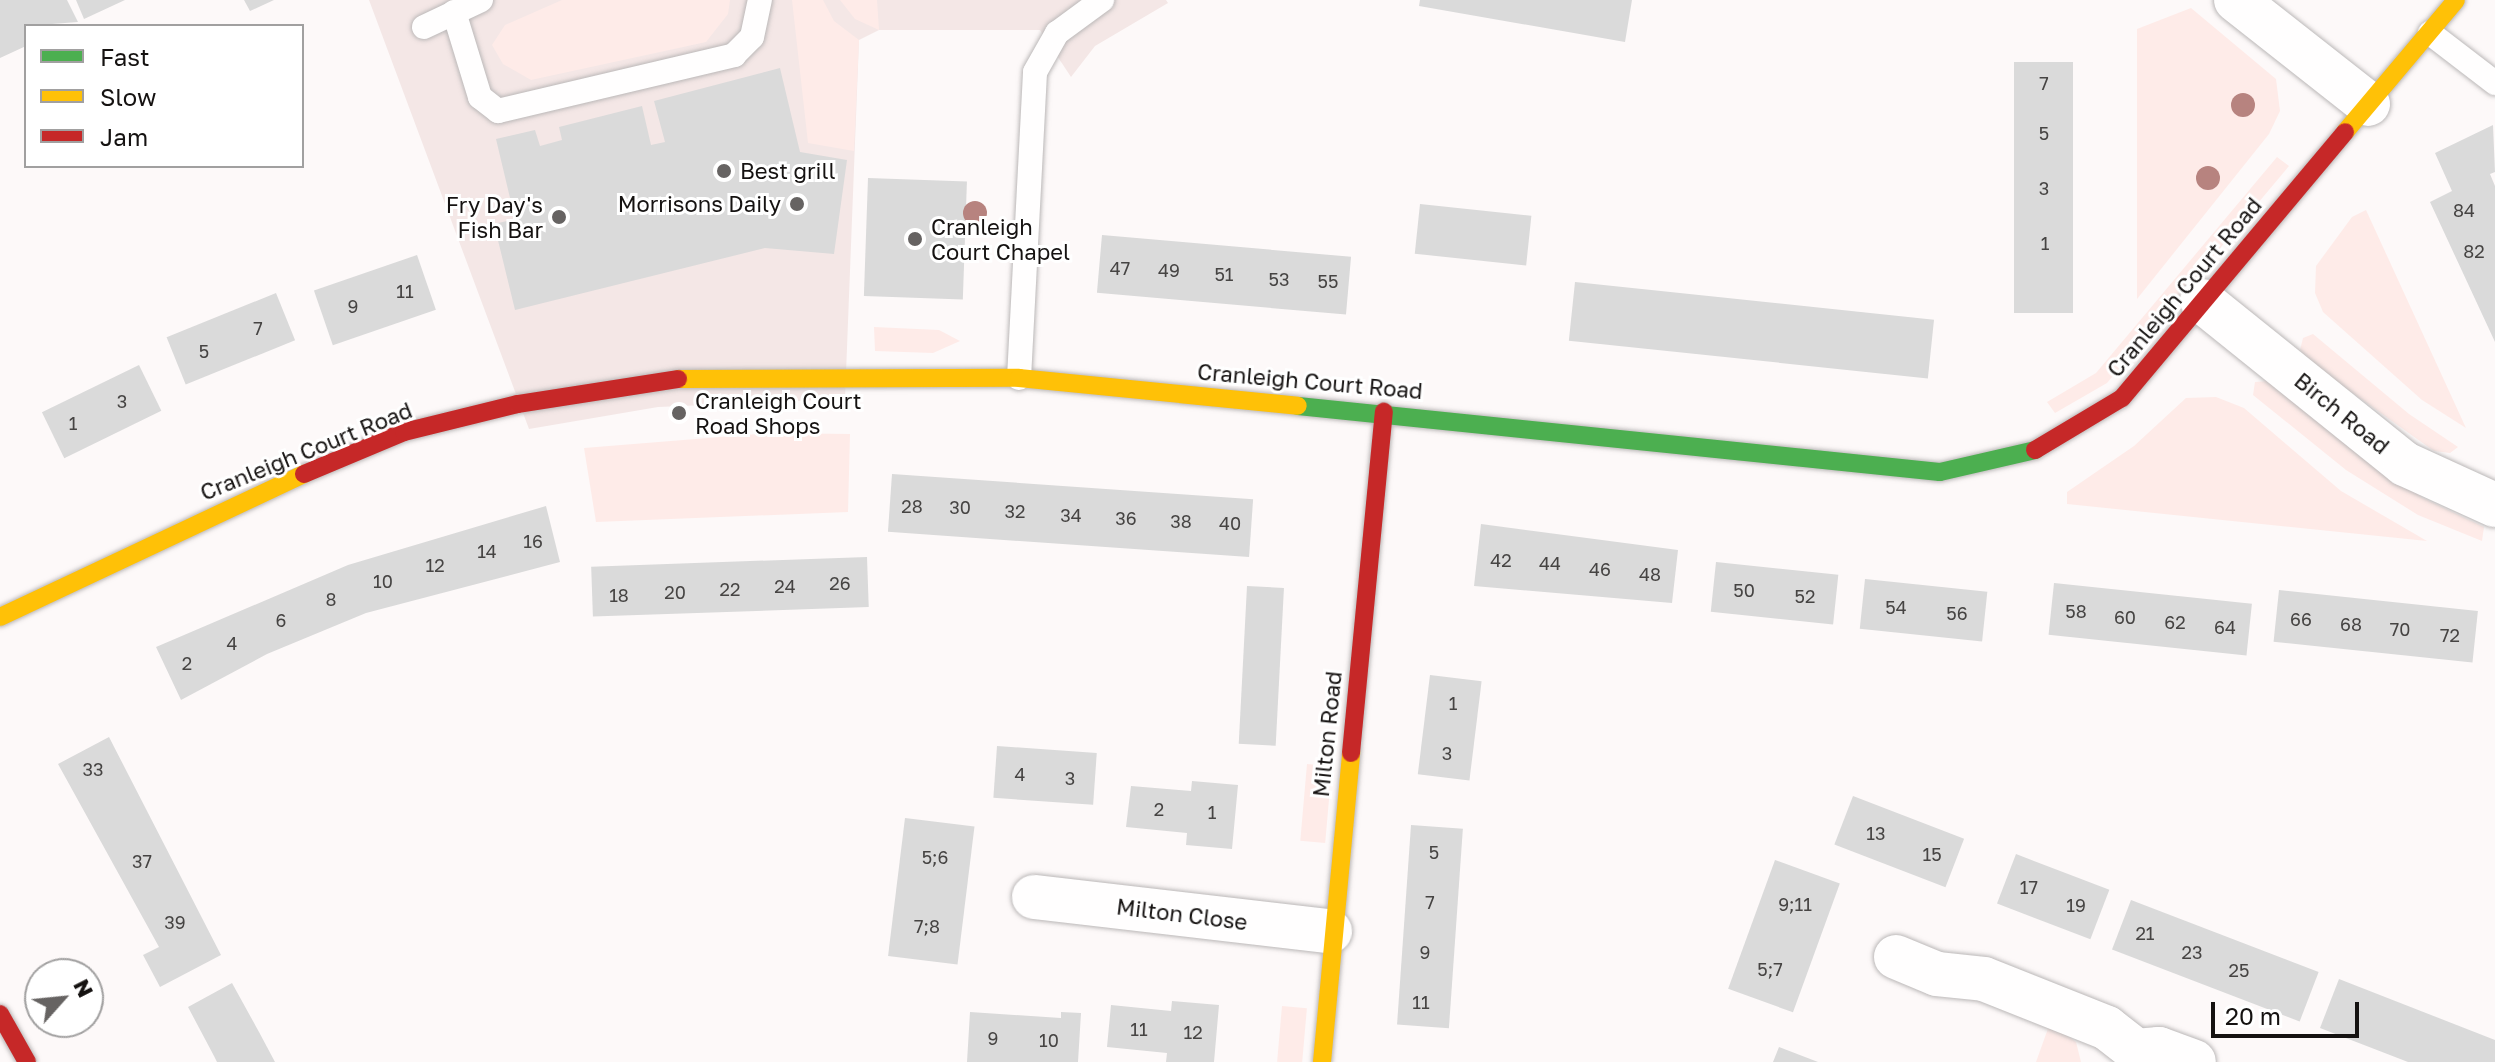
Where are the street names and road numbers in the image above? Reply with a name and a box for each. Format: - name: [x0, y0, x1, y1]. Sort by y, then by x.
- street label: Cranleigh Court Road: [2101, 192, 2267, 382]
- street label: Cranleigh Court Road: [1196, 358, 1424, 404]
- street label: Birch Road: [2289, 367, 2395, 459]
- street label: Cranleigh Court Road: [196, 396, 416, 506]
- street label: Milton Road: [1307, 670, 1347, 798]
- street label: Milton Close: [1115, 893, 1249, 935]

